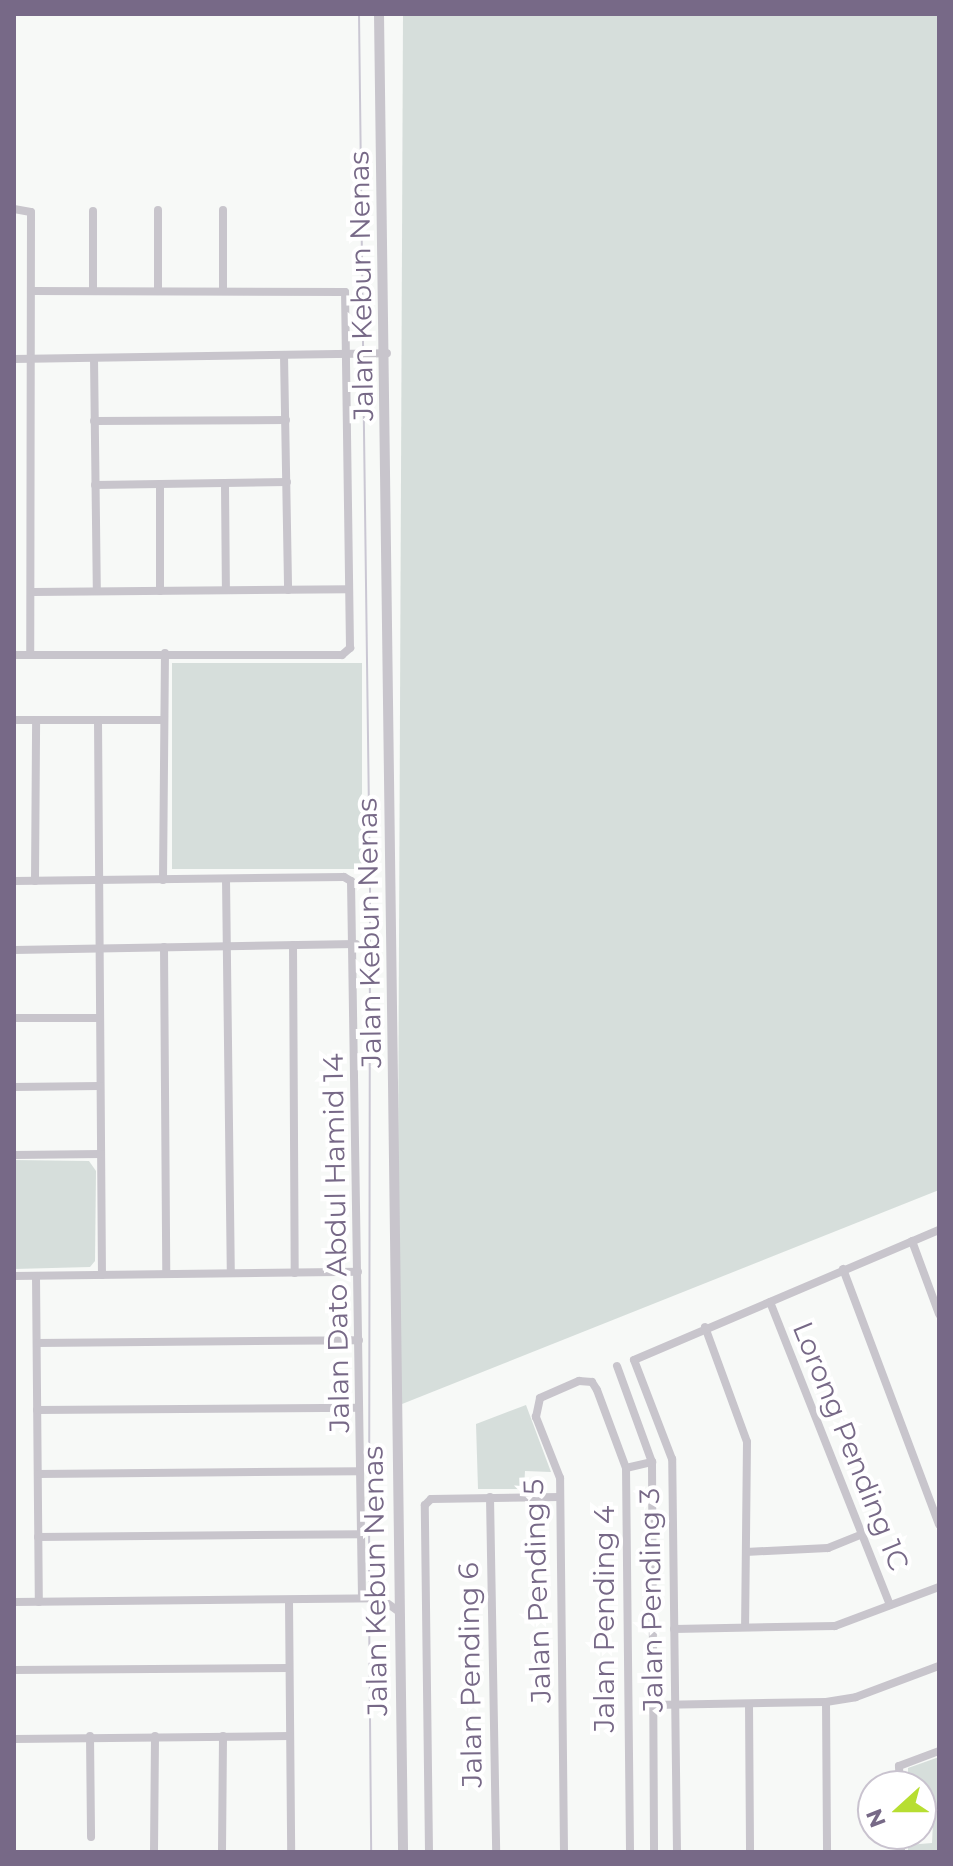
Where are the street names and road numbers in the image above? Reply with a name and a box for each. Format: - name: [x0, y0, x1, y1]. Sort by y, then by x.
- street label: Jalan Kebun Nenas: [342, 151, 380, 421]
- street label: Jalan Kebun Nenas: [350, 798, 388, 1068]
- street label: Jalan Dato Abdul Hamid 14: [316, 1053, 356, 1433]
- street label: Lorong Pending 1C: [786, 1317, 916, 1575]
- street label: Jalan Kebun Nenas: [356, 1446, 394, 1716]
- street label: Jalan Pending 5: [516, 1478, 558, 1704]
- street label: Jalan Pending 3: [632, 1488, 670, 1712]
- street label: Jalan Pending 4: [587, 1506, 621, 1732]
- street label: Jalan Pending 6: [451, 1562, 489, 1788]

